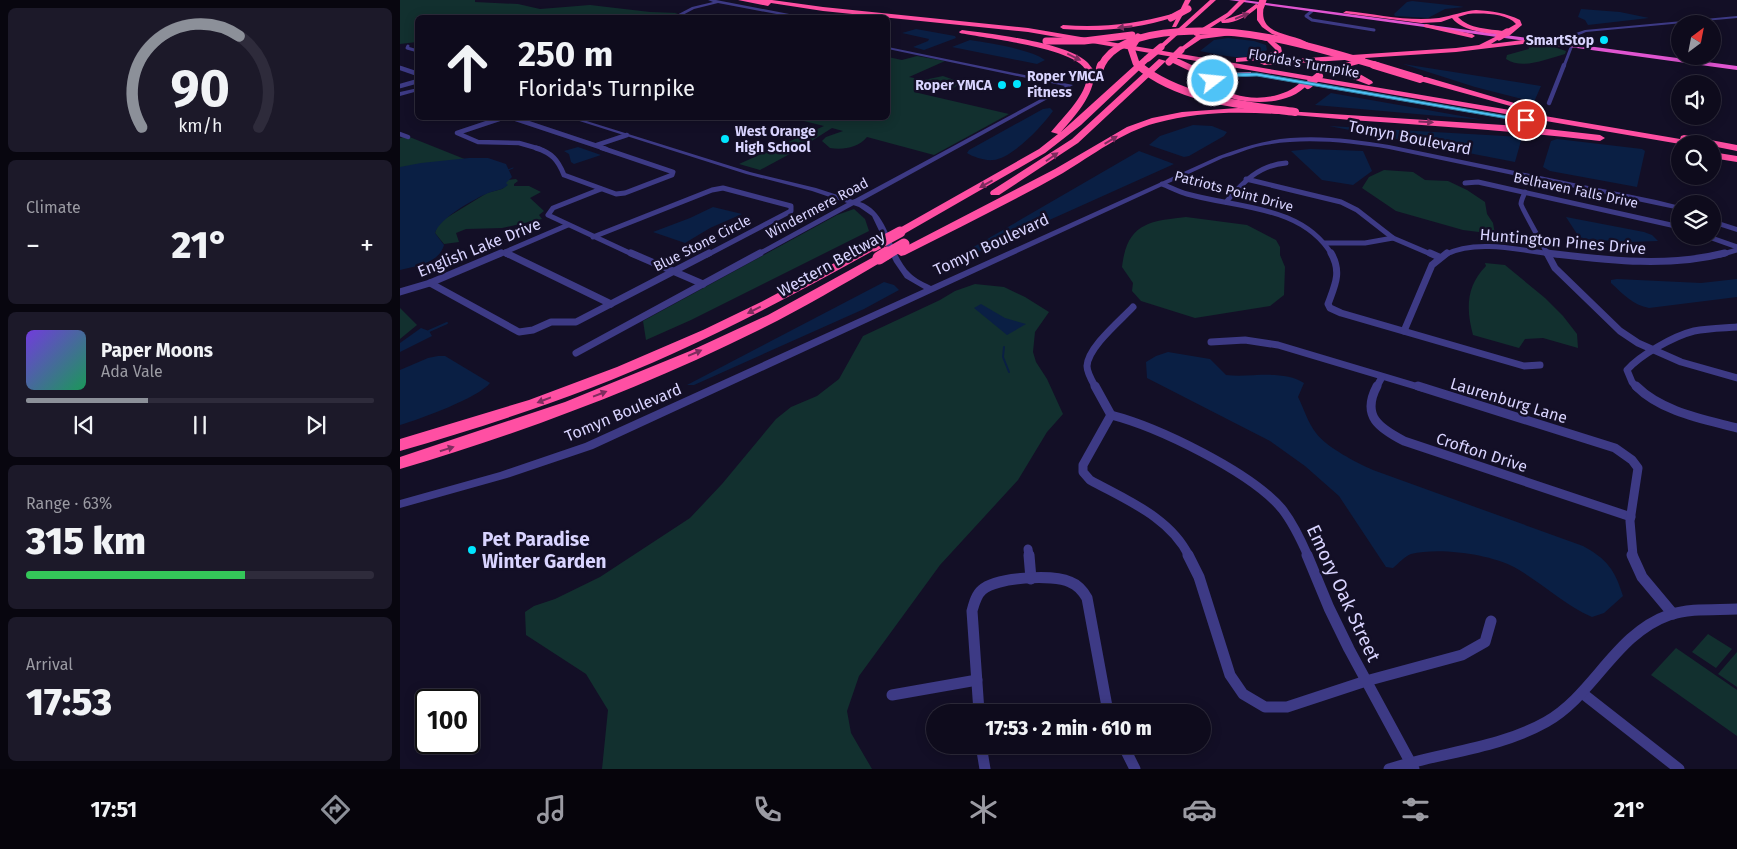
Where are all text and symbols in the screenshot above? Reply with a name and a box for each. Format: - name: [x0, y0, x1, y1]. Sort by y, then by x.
- one-way arrow: [1235, 11, 1249, 19]
- north arrow: [1671, 15, 1721, 65]
- map controls: [1671, 15, 1721, 245]
- one-way arrow: [1116, 23, 1132, 31]
- place label: SmartStop: [1526, 32, 1594, 49]
- text: 250 m: [518, 33, 613, 75]
- marker: SmartStop: [1598, 34, 1610, 46]
- icon: ahead: [435, 35, 500, 100]
- street label: Florida's Turnpike: [1247, 45, 1361, 82]
- one-way arrow: [1067, 53, 1081, 61]
- position arrow: [1186, 54, 1238, 106]
- text: 90: [170, 57, 230, 120]
- place label: Roper YMCA Fitness: [1027, 68, 1105, 101]
- text: Florida's Turnpike: [518, 75, 695, 102]
- button: sound: [1671, 75, 1721, 125]
- place label: Roper YMCA: [915, 77, 993, 94]
- marker: Roper YMCA Fitness: [1011, 78, 1023, 90]
- marker: Roper YMCA: [996, 79, 1008, 91]
- pin: [1505, 99, 1547, 141]
- icon: arrive: [1512, 106, 1540, 134]
- text: km/h: [178, 115, 222, 137]
- street label: Tomyn Boulevard: [1347, 116, 1473, 159]
- one-way arrow: [1419, 119, 1435, 127]
- place label: West Orange High School: [735, 123, 816, 156]
- marker: West Orange High School: [719, 133, 731, 145]
- one-way arrow: [1105, 135, 1118, 144]
- button: search: [1671, 135, 1721, 185]
- one-way arrow: [1045, 152, 1059, 162]
- street label: Patriots Point Drive: [1173, 167, 1295, 216]
- street label: Belhaven Falls Drive: [1512, 169, 1640, 212]
- street label: Windermere Road: [763, 174, 871, 243]
- one-way arrow: [979, 180, 993, 189]
- button: layers: [1671, 195, 1721, 245]
- text: Climate: [26, 198, 81, 217]
- street label: Tomyn Boulevard: [931, 209, 1052, 279]
- street label: Blue Stone Circle: [651, 211, 754, 275]
- street label: English Lake Drive: [415, 214, 544, 281]
- text: 21°: [172, 222, 228, 268]
- street label: Huntington Pines Drive: [1479, 225, 1647, 258]
- street label: Western Beltway: [774, 226, 888, 301]
- text: −: [26, 229, 40, 262]
- text: +: [360, 229, 374, 262]
- one-way arrow: [746, 306, 761, 314]
- text: Paper Moons: [101, 339, 213, 362]
- one-way arrow: [688, 349, 702, 357]
- text: Ada Vale: [101, 362, 163, 381]
- street label: Laurenburg Lane: [1448, 374, 1570, 427]
- street label: Tomyn Boulevard: [562, 379, 684, 446]
- one-way arrow: [593, 390, 608, 398]
- one-way arrow: [536, 396, 551, 404]
- icon: previous: [70, 411, 98, 439]
- icon: pause: [186, 411, 214, 439]
- icon: next: [302, 411, 330, 439]
- street label: Crofton Drive: [1434, 429, 1530, 476]
- one-way arrow: [439, 444, 454, 452]
- text: Range · 63%: [26, 494, 112, 513]
- text: 315 km: [26, 518, 146, 564]
- street label: Emory Oak Street: [1302, 521, 1385, 666]
- place label: Pet Paradise Winter Garden: [482, 528, 607, 573]
- marker: Pet Paradise Winter Garden: [466, 544, 478, 556]
- text: Arrival: [26, 655, 73, 674]
- text: 17:53: [26, 679, 112, 725]
- speed limit sign: 100: [415, 689, 480, 754]
- text: 17:53 · 2 min · 610 m: [985, 717, 1152, 740]
- icon: directions: [318, 792, 353, 827]
- icon: music: [534, 792, 569, 827]
- icon: phone: [750, 792, 785, 827]
- icon: climate: [966, 792, 1001, 827]
- icon: car: [1182, 792, 1217, 827]
- icon: filters: [1398, 792, 1433, 827]
- text: 17:51: [90, 796, 137, 823]
- text: 21°: [1614, 796, 1646, 823]

